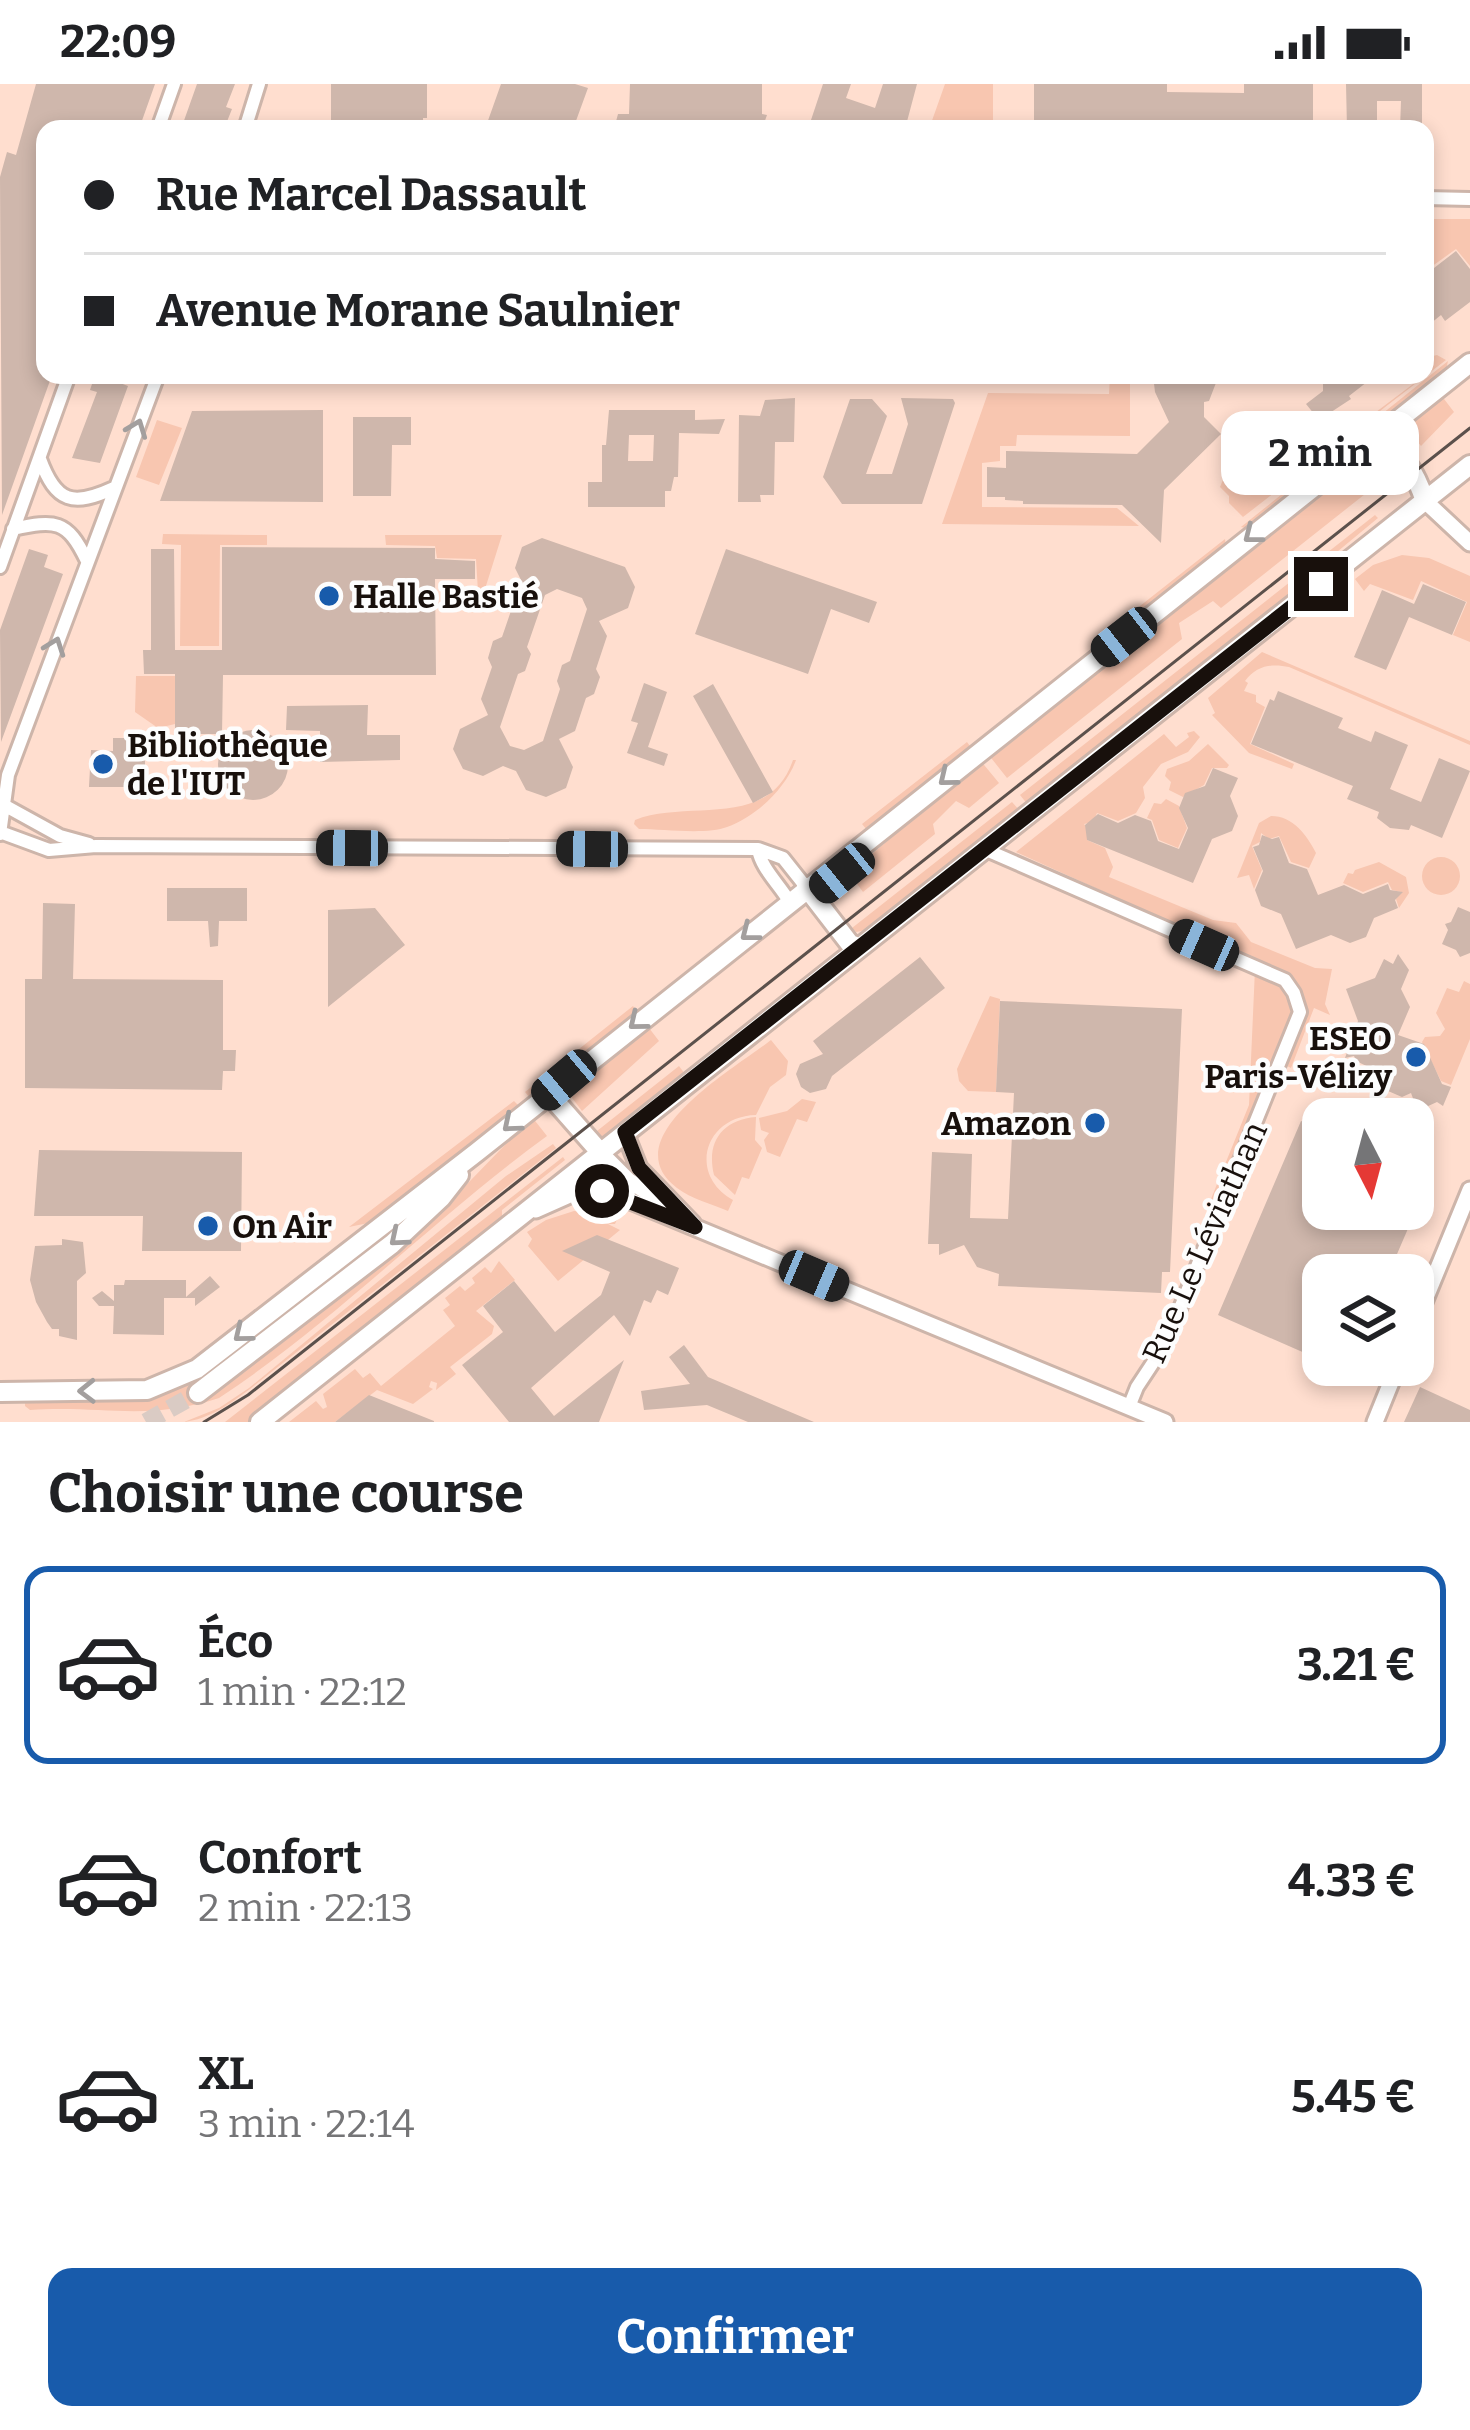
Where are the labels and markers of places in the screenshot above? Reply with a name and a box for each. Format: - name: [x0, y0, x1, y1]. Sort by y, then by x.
- place label: Halle Bastié: [353, 577, 539, 617]
- marker: Halle Bastié: [316, 583, 342, 609]
- place label: Bibliothèque de l'IUT: [127, 726, 328, 804]
- marker: Bibliothèque de l'IUT: [90, 751, 116, 777]
- place label: ESEO Paris-Vélizy: [1204, 1019, 1393, 1097]
- marker: ESEO Paris-Vélizy: [1403, 1044, 1429, 1070]
- place label: Amazon: [941, 1104, 1071, 1144]
- marker: Amazon: [1082, 1110, 1108, 1136]
- place label: On Air: [232, 1207, 333, 1247]
- marker: On Air: [195, 1213, 221, 1239]

